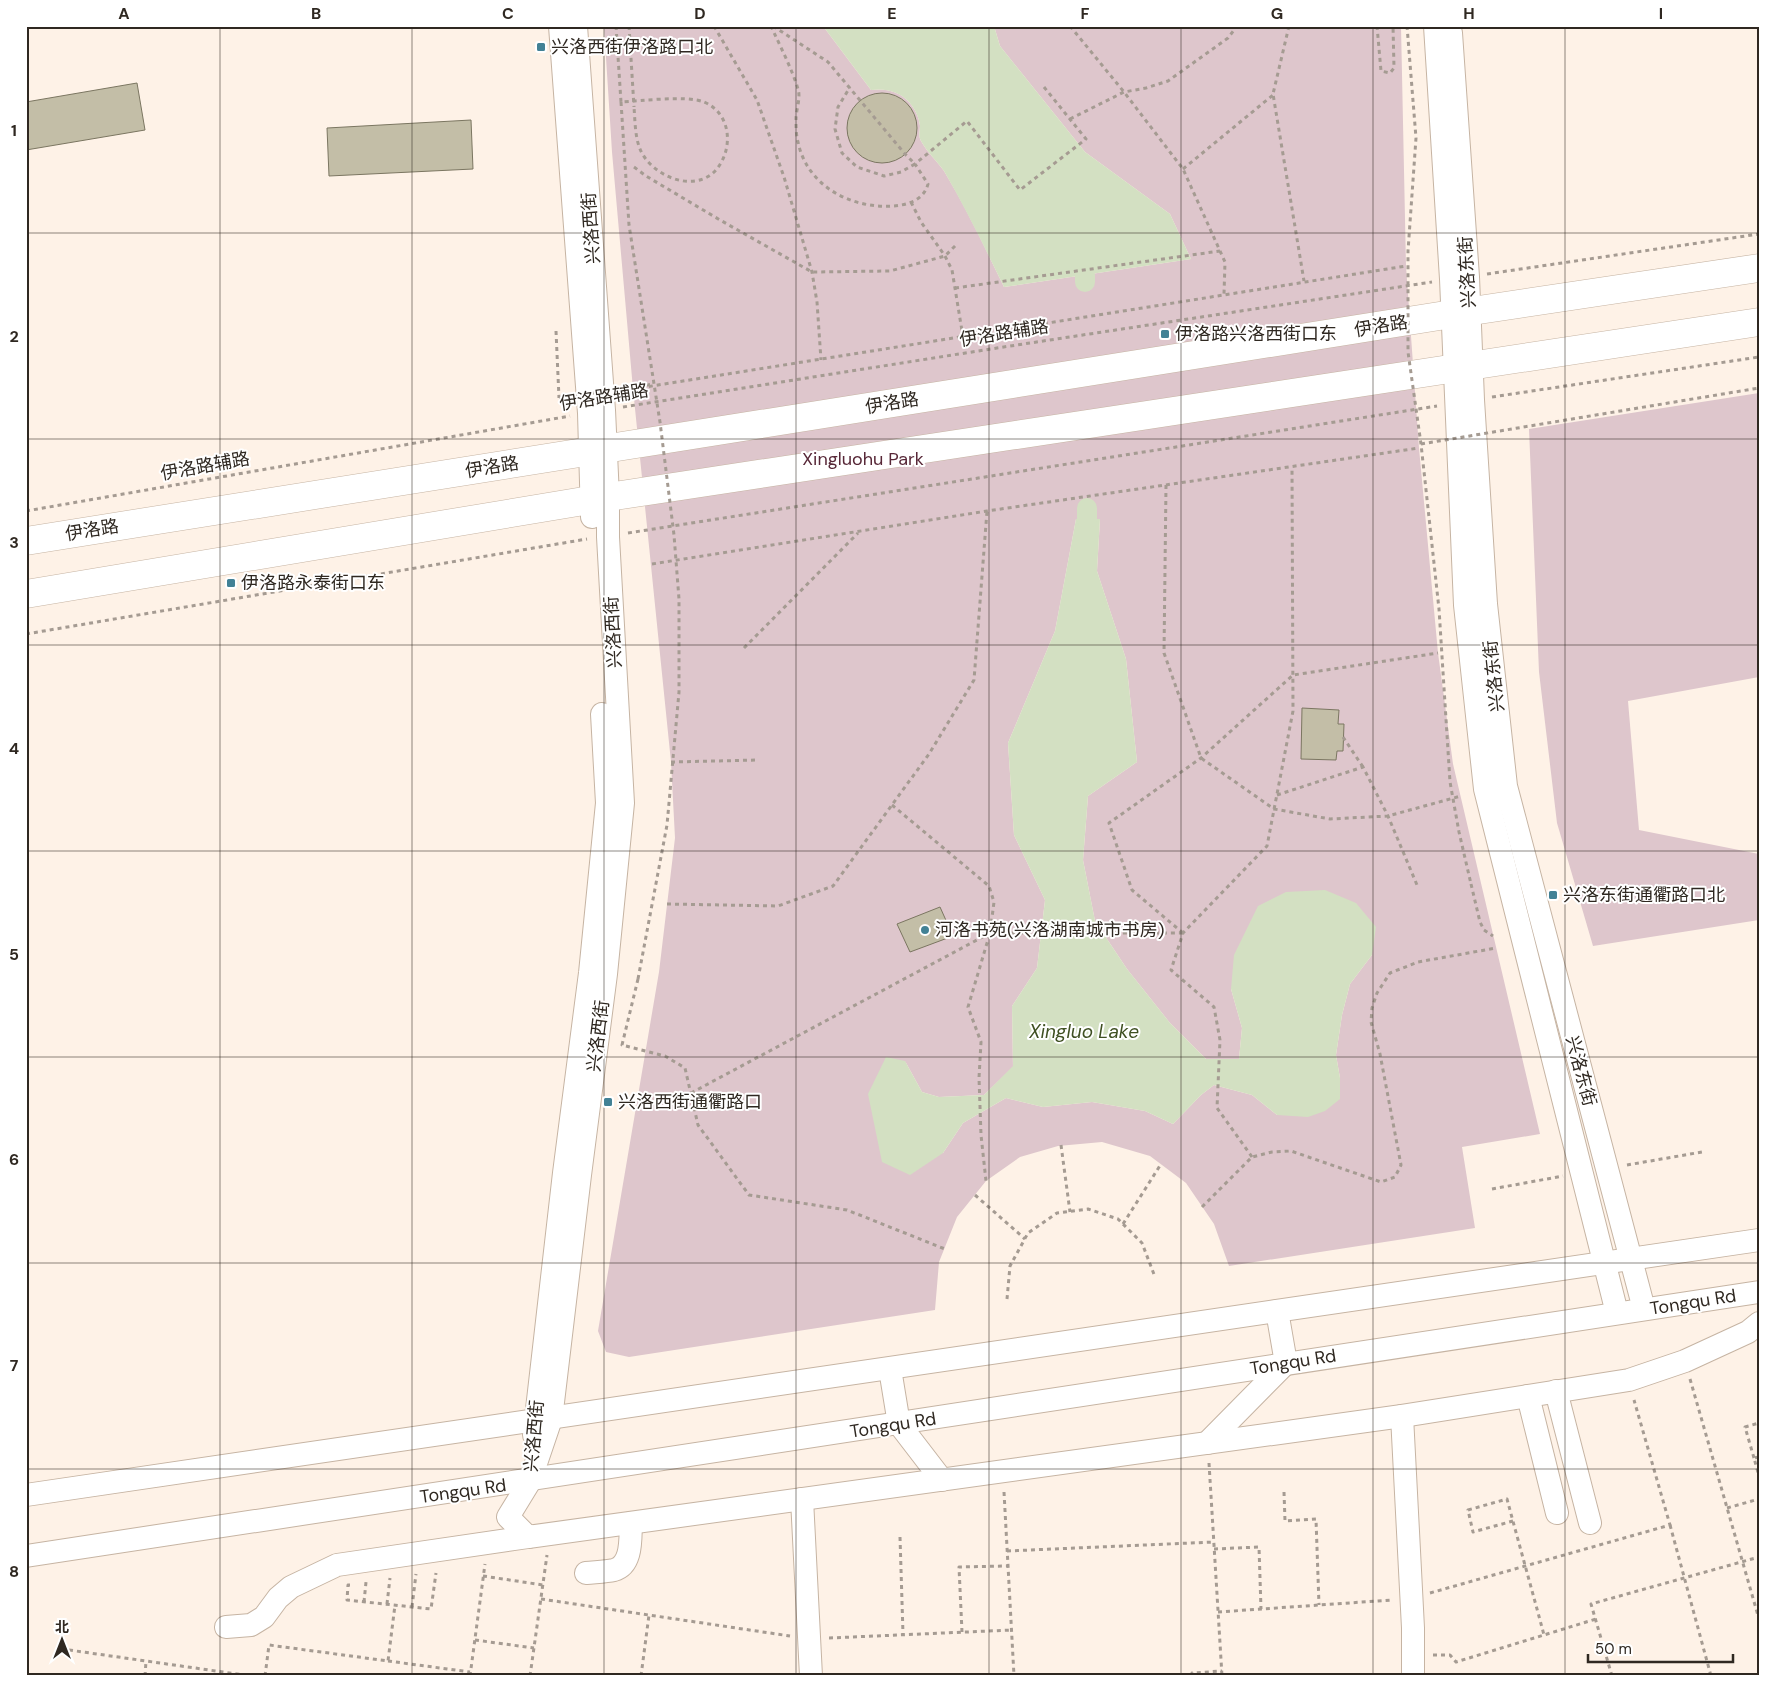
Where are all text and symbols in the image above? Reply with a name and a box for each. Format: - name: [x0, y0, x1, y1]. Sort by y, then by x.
- text: A: [118, 3, 130, 24]
- text: B: [311, 3, 321, 24]
- text: C: [502, 3, 514, 24]
- text: D: [694, 3, 706, 24]
- text: E: [887, 3, 897, 24]
- text: F: [1081, 3, 1090, 24]
- text: G: [1271, 3, 1283, 24]
- text: H: [1463, 3, 1475, 24]
- text: I: [1659, 3, 1663, 24]
- place label: 兴洛西街伊洛路口北: [551, 35, 713, 59]
- marker: 兴洛西街伊洛路口北: [535, 41, 547, 53]
- text: 1: [11, 120, 17, 141]
- street label: 兴洛西街: [577, 191, 605, 265]
- street label: 兴洛东街: [1453, 235, 1481, 309]
- street label: 伊洛路: [1352, 310, 1410, 342]
- street label: 伊洛路辅路: [958, 314, 1050, 352]
- place label: 伊洛路兴洛西街口东: [1175, 322, 1337, 346]
- text: 2: [9, 326, 19, 347]
- marker: 伊洛路兴洛西街口东: [1159, 328, 1171, 340]
- street label: 伊洛路辅路: [558, 378, 650, 416]
- street label: 伊洛路: [863, 387, 921, 419]
- street label: 伊洛路辅路: [159, 446, 251, 486]
- park label: Xingluohu Park: [802, 447, 924, 471]
- street label: 伊洛路: [463, 451, 521, 483]
- street label: 伊洛路: [63, 514, 121, 546]
- text: 3: [9, 532, 19, 553]
- place label: 伊洛路永泰街口东: [241, 571, 385, 595]
- marker: 伊洛路永泰街口东: [225, 577, 237, 589]
- street label: 兴洛西街: [599, 595, 627, 669]
- street label: 兴洛东街: [1478, 639, 1510, 713]
- text: 4: [9, 738, 19, 759]
- place label: 兴洛东街通衢路口北: [1563, 883, 1725, 907]
- marker: 兴洛东街通衢路口北: [1547, 889, 1559, 901]
- place label: 河洛书苑(兴洛湖南城市书房): [935, 918, 1164, 942]
- marker: 河洛书苑(兴洛湖南城市书房): [919, 924, 931, 936]
- text: 5: [9, 944, 19, 965]
- street label: 兴洛西街: [582, 999, 614, 1073]
- water label: Xingluo Lake: [1028, 1019, 1139, 1044]
- street label: 兴洛东街: [1560, 1033, 1602, 1109]
- place label: 兴洛西街通衢路口: [618, 1090, 762, 1114]
- marker: 兴洛西街通衢路口: [602, 1096, 614, 1108]
- text: 6: [9, 1149, 19, 1170]
- street label: Tongqu Rd: [1648, 1283, 1738, 1321]
- street label: Tongqu Rd: [1248, 1343, 1338, 1381]
- text: 7: [10, 1355, 19, 1376]
- street label: 兴洛西街: [519, 1399, 549, 1473]
- street label: Tongqu Rd: [848, 1406, 938, 1444]
- street label: Tongqu Rd: [418, 1473, 508, 1509]
- text: 8: [9, 1561, 19, 1582]
- north arrow: [38, 1614, 88, 1664]
- text: 北: [55, 1618, 69, 1636]
- scale bar: [1588, 1632, 1732, 1664]
- text: 50 m: [1595, 1639, 1632, 1659]

